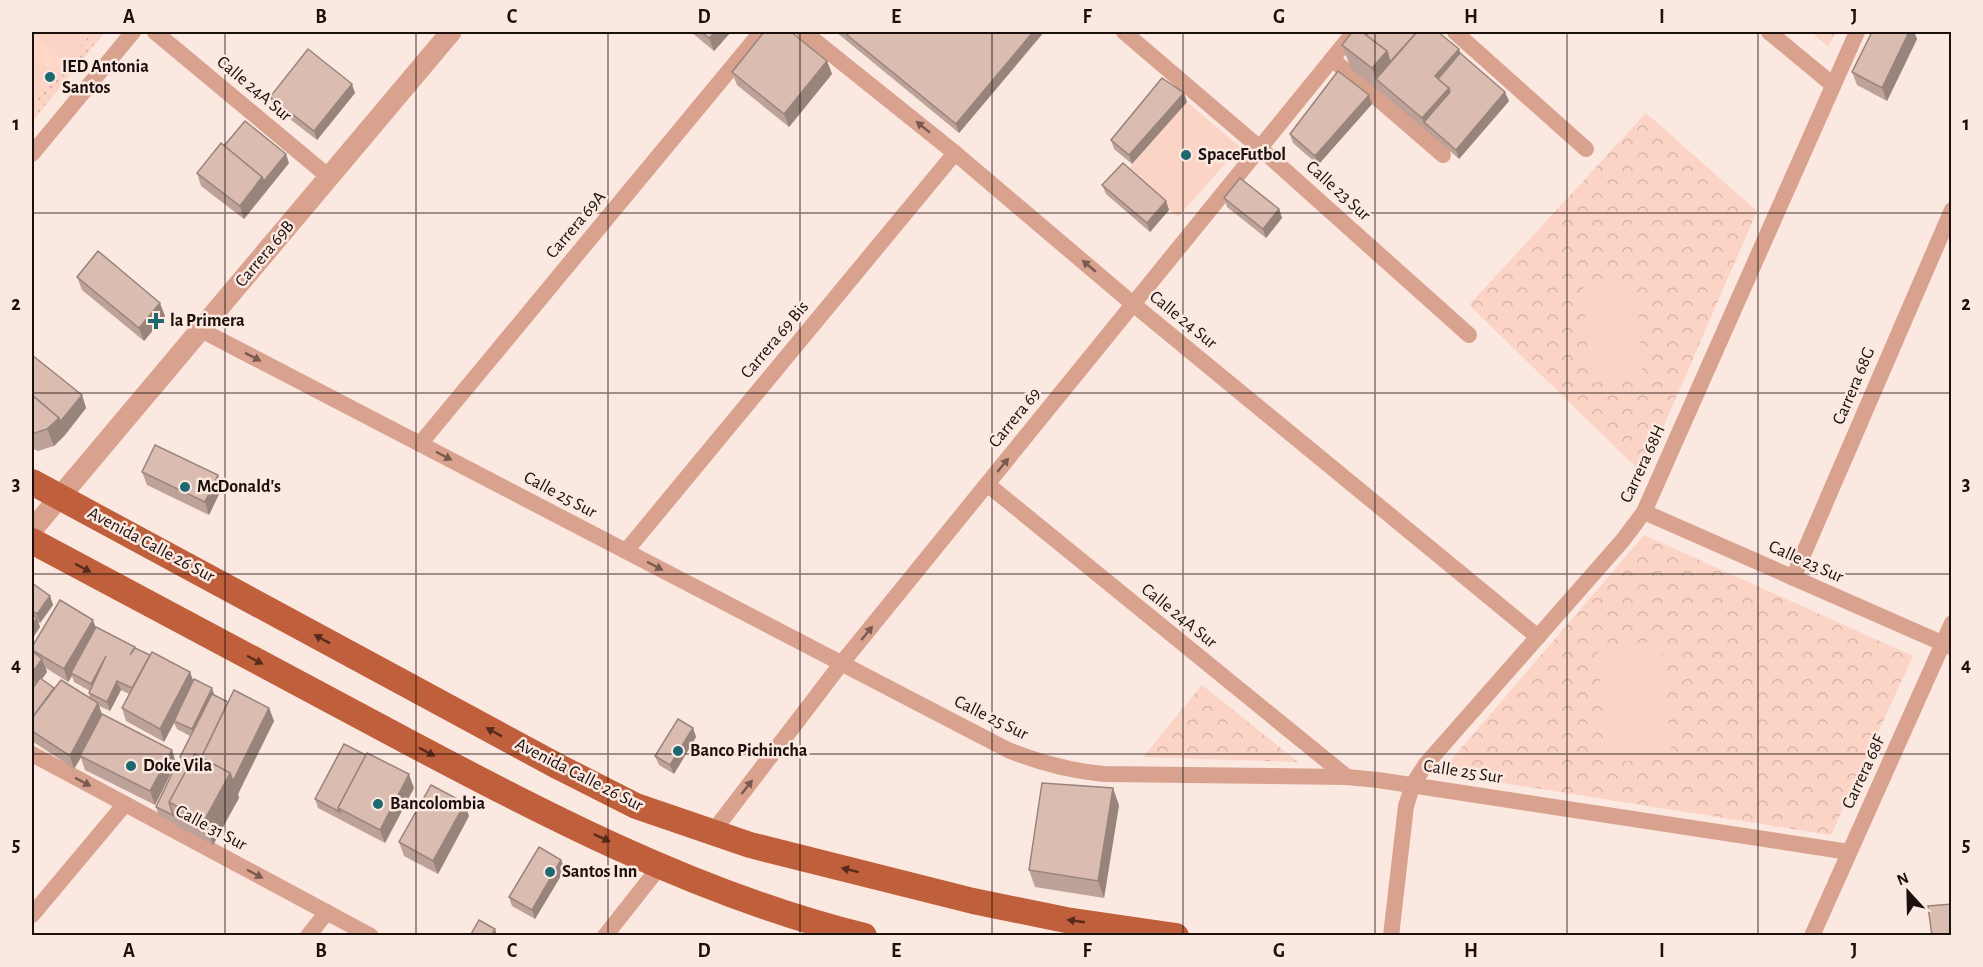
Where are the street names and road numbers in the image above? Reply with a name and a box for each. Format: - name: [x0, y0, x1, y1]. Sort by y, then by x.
- street label: Calle 24A Sur: [213, 53, 295, 125]
- street label: Calle 23 Sur: [1302, 158, 1374, 224]
- street label: Carrera 69A: [543, 187, 610, 262]
- street label: Carrera 69B: [232, 217, 298, 291]
- street label: Calle 24 Sur: [1146, 288, 1220, 353]
- street label: Carrera 69 Bis: [738, 298, 812, 382]
- street label: Carrera 68G: [1830, 345, 1878, 427]
- street label: Carrera 69: [986, 385, 1044, 451]
- street label: Carrera 68H: [1617, 422, 1669, 506]
- street label: Calle 25 Sur: [521, 468, 600, 522]
- street label: Avenida Calle 26 Sur: [85, 504, 218, 586]
- street label: Calle 23 Sur: [1766, 538, 1846, 587]
- street label: Calle 24A Sur: [1138, 580, 1220, 652]
- street label: Calle 25 Sur: [951, 692, 1031, 744]
- street label: Carrera 68F: [1839, 732, 1889, 812]
- street label: Avenida Calle 26 Sur: [512, 735, 646, 815]
- street label: Calle 25 Sur: [1422, 757, 1504, 787]
- street label: Calle 31 Sur: [172, 802, 250, 854]

